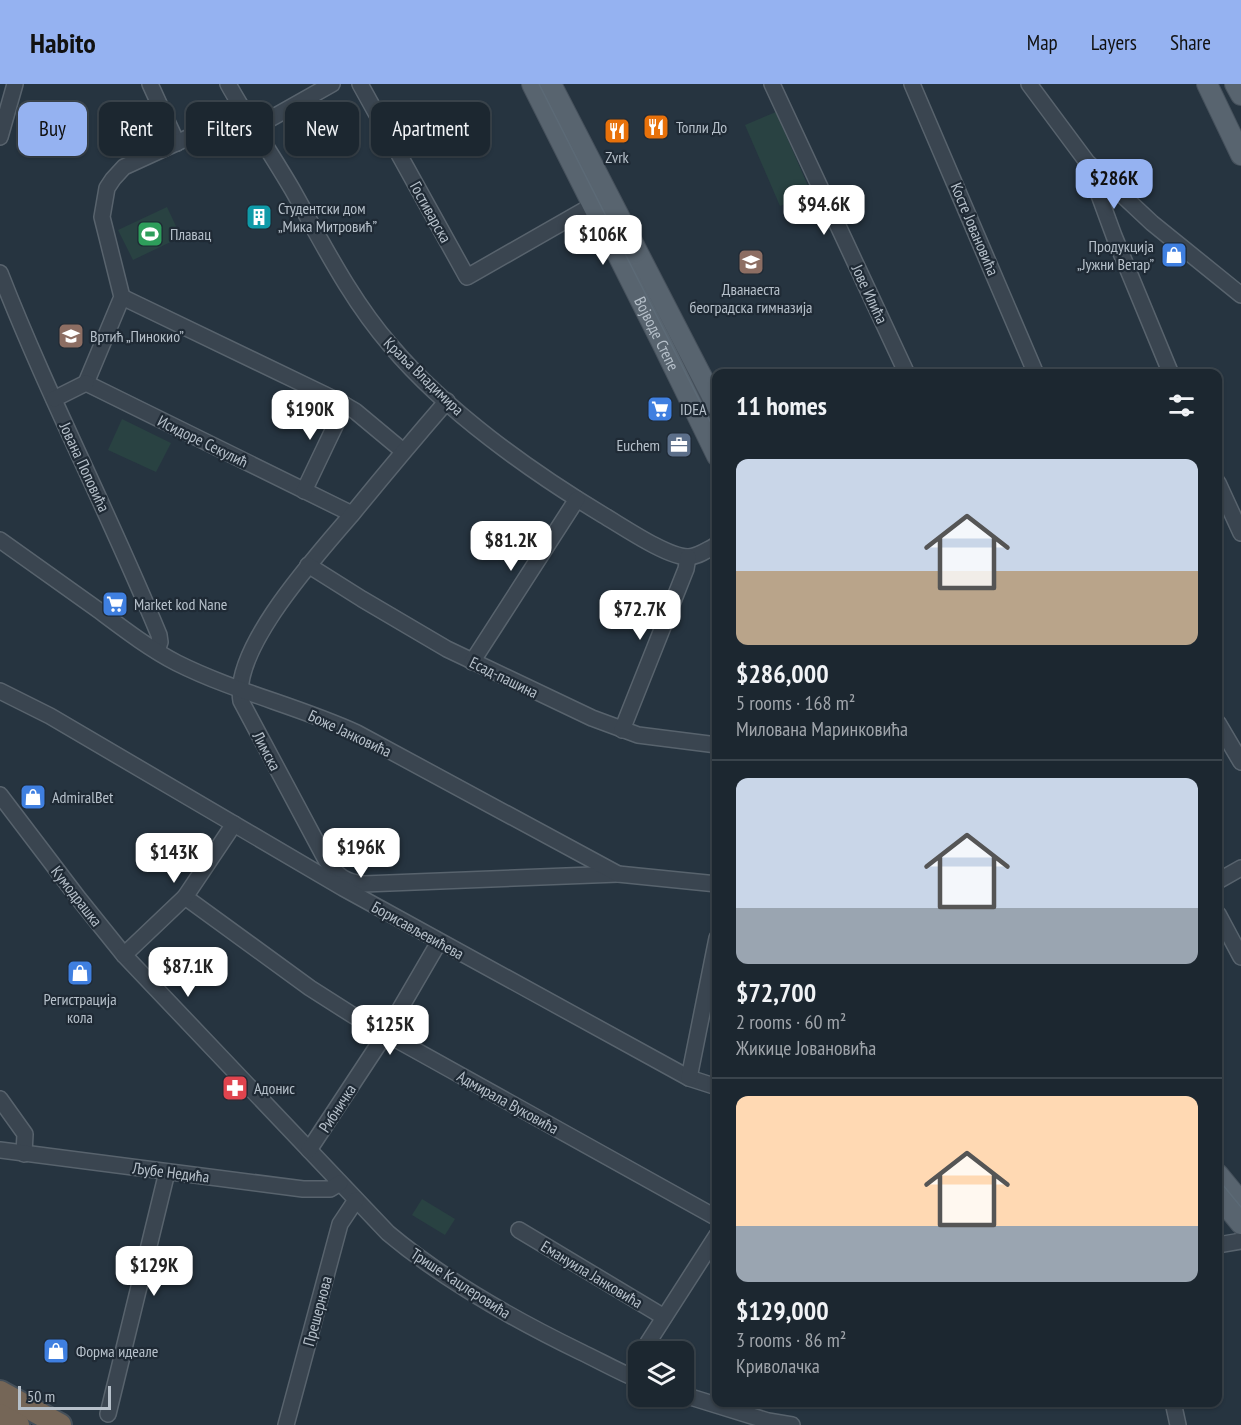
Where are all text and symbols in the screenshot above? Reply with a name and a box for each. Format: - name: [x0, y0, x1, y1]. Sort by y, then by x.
- text: Habito: [30, 24, 96, 61]
- text: Map: [1027, 29, 1058, 56]
- text: Layers: [1091, 29, 1137, 56]
- text: Share: [1170, 29, 1211, 56]
- chip: Buy: [18, 102, 87, 156]
- chip: Rent: [99, 102, 174, 156]
- chip: Filters: [186, 102, 273, 156]
- chip: New: [285, 102, 359, 156]
- chip: Apartment: [371, 102, 490, 156]
- restaurant icon: Топли До: [641, 112, 671, 142]
- restaurant icon: Zvrk: [602, 116, 632, 146]
- place label: Топли До: [676, 117, 727, 137]
- place label: Zvrk: [605, 147, 630, 167]
- pin: $286K: [1072, 159, 1156, 210]
- text: $286K: [1090, 165, 1138, 191]
- street label: Гостиварска: [406, 178, 456, 246]
- street label: Косте Јовановића: [946, 180, 1004, 278]
- pin: $94.6K: [775, 185, 873, 236]
- text: $94.6K: [798, 191, 850, 217]
- place label: Студентски дом „Мика Митровић”: [278, 198, 378, 236]
- building icon: Студентски дом „Мика Митровић”: [244, 202, 274, 232]
- pin: $106K: [561, 215, 645, 266]
- sports icon: Плавац: [135, 219, 165, 249]
- text: $106K: [579, 221, 627, 247]
- place label: Плавац: [170, 224, 211, 244]
- place label: Продукција „Јужни Ветар”: [1077, 236, 1154, 274]
- shop icon: Продукција „Јужни Ветар”: [1159, 240, 1189, 270]
- school or university icon: Дванаеста београдска гимназија: [736, 247, 766, 277]
- street label: Јове Илића: [847, 260, 892, 327]
- place label: Дванаеста београдска гимназија: [689, 279, 813, 317]
- street label: Војводе Степе: [630, 293, 684, 374]
- school or university icon: Вртић „Пинокио”: [56, 321, 86, 351]
- place label: Вртић „Пинокио”: [90, 326, 184, 346]
- street label: Краља Владимира: [380, 333, 468, 419]
- text: 11 homes: [736, 389, 827, 422]
- icon: filters: [1165, 389, 1198, 422]
- pin: $190K: [268, 390, 352, 441]
- supermarket icon: IDEA: [645, 394, 675, 424]
- text: $190K: [286, 396, 334, 422]
- place label: IDEA: [680, 399, 707, 419]
- street label: Исидоре Секулић: [154, 410, 252, 472]
- street label: Јована Поповића: [55, 418, 114, 515]
- office icon: Euchem: [664, 430, 694, 460]
- place label: Euchem: [616, 435, 660, 455]
- icon: home: [913, 498, 1021, 606]
- pin: $81.2K: [462, 521, 560, 572]
- text: $81.2K: [485, 527, 537, 553]
- supermarket icon: Market kod Nane: [100, 589, 130, 619]
- pin: $72.7K: [591, 590, 689, 641]
- place label: Market kod Nane: [134, 594, 227, 614]
- text: $72.7K: [614, 596, 666, 622]
- street label: Есад-пашина: [466, 652, 542, 702]
- text: $286,000: [736, 657, 829, 690]
- text: 5 rooms · 168 m²: [736, 690, 855, 716]
- street label: Боже Јанковића: [305, 705, 395, 761]
- text: Милована Маринковића: [736, 716, 908, 742]
- street label: Лимска: [248, 727, 286, 774]
- shop icon: AdmiralBet: [18, 782, 48, 812]
- place label: AdmiralBet: [52, 787, 114, 807]
- icon: home: [913, 817, 1021, 925]
- pin: $196K: [319, 828, 403, 879]
- pin: $143K: [132, 833, 216, 884]
- text: $196K: [337, 834, 385, 860]
- text: $143K: [150, 839, 198, 865]
- street label: Кумодрашка: [47, 862, 107, 930]
- street label: Борисављевићева: [368, 896, 468, 964]
- pin: $87.1K: [139, 947, 237, 998]
- text: $87.1K: [163, 953, 213, 979]
- shop icon: Регистрација кола: [65, 958, 95, 988]
- text: $72,700: [736, 976, 816, 1009]
- place label: Регистрација кола: [43, 989, 117, 1027]
- pin: $125K: [348, 1005, 432, 1056]
- text: 2 rooms · 60 m²: [736, 1009, 846, 1035]
- text: $125K: [366, 1011, 414, 1037]
- text: Жикице Јовановића: [736, 1035, 876, 1061]
- street label: Адмирала Вуковића: [454, 1066, 562, 1138]
- pharmacy icon: Адонис: [220, 1073, 250, 1103]
- place label: Адонис: [254, 1078, 295, 1098]
- street label: Рибничка: [314, 1080, 360, 1136]
- icon: home: [913, 1135, 1021, 1243]
- street label: Љубе Недића: [131, 1157, 210, 1187]
- street label: Емануила Јанковића: [538, 1236, 646, 1312]
- street label: Трише Кацлеровића: [407, 1243, 515, 1323]
- pin: $129K: [112, 1246, 196, 1297]
- text: $129K: [130, 1252, 178, 1278]
- street label: Прешернова: [298, 1274, 336, 1348]
- text: $129,000: [736, 1294, 829, 1327]
- text: 3 rooms · 86 m²: [736, 1327, 846, 1353]
- shop icon: Форма идеале: [41, 1336, 71, 1366]
- place label: Форма идеале: [76, 1341, 158, 1361]
- map controls: [628, 1341, 694, 1407]
- button: layers: [628, 1341, 694, 1407]
- text: Криволачка: [736, 1353, 820, 1379]
- scale bar: [18, 1383, 111, 1410]
- text: 50 m: [27, 1386, 55, 1406]

